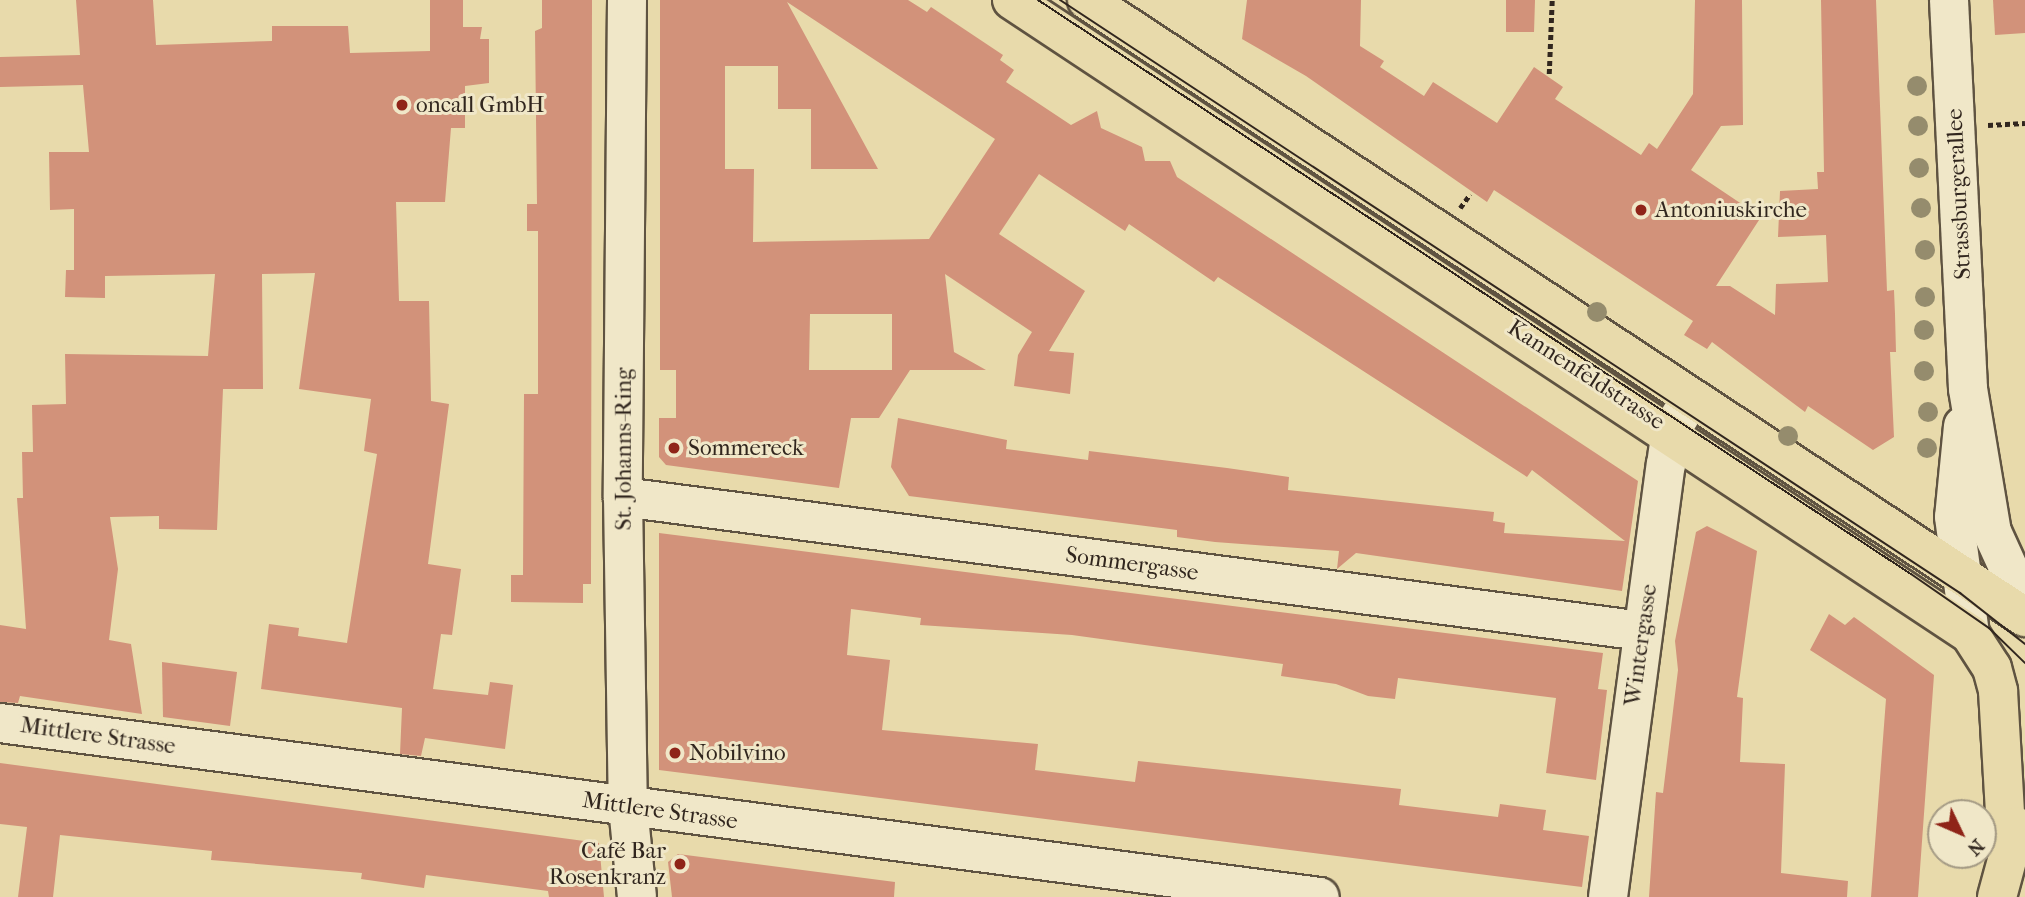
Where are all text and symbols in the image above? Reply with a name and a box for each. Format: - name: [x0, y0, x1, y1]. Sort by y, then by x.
- place label: oncall GmbH: [416, 91, 544, 119]
- marker: oncall GmbH: [394, 97, 410, 113]
- street label: Strassburgerallee: [1941, 108, 1977, 280]
- place label: Antoniuskirche: [1655, 196, 1807, 224]
- marker: Antoniuskirche: [1633, 202, 1649, 218]
- street label: Kannenfeldstrasse: [1502, 314, 1670, 436]
- street label: St. Johanns-Ring: [610, 368, 638, 530]
- place label: Sommereck: [688, 434, 804, 462]
- marker: Sommereck: [666, 440, 682, 456]
- street label: Sommergasse: [1064, 541, 1200, 587]
- street label: Wintergasse: [1619, 582, 1663, 708]
- street label: Mittlere Strasse: [19, 711, 177, 761]
- place label: Nobilvino: [689, 739, 786, 767]
- marker: Nobilvino: [667, 745, 683, 761]
- street label: Mittlere Strasse: [581, 786, 739, 836]
- north arrow: [1927, 799, 1997, 869]
- text: N: [1963, 834, 1989, 860]
- place label: Café Bar Rosenkranz: [549, 837, 666, 891]
- marker: Café Bar Rosenkranz: [672, 856, 688, 872]

